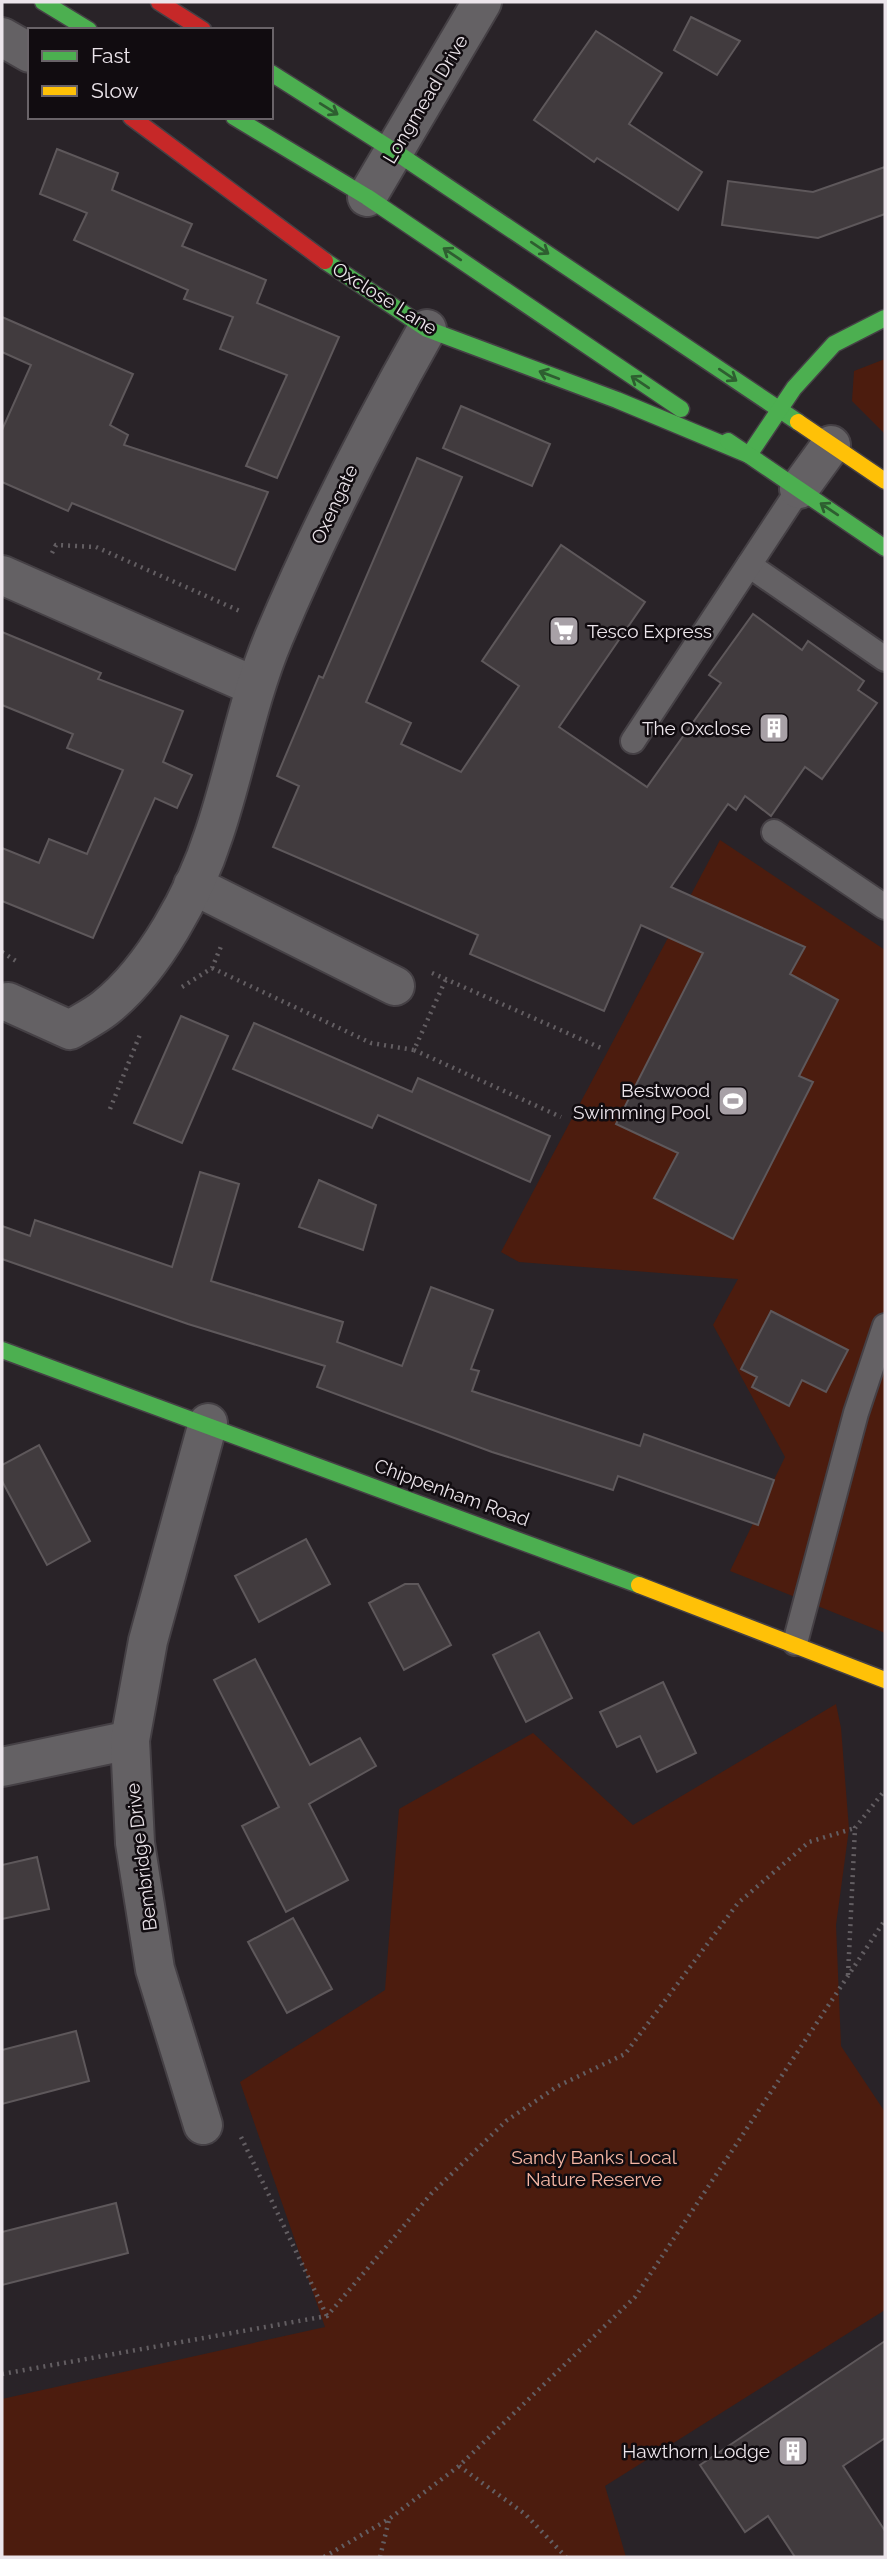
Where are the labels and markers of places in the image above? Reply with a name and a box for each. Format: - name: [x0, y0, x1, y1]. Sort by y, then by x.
- supermarket icon: Tesco Express: [547, 614, 581, 648]
- place label: Tesco Express: [587, 620, 712, 642]
- building icon: The Oxclose: [757, 711, 791, 745]
- place label: The Oxclose: [642, 717, 751, 739]
- place label: Bestwood Swimming Pool: [573, 1079, 711, 1123]
- sports icon: Bestwood Swimming Pool: [716, 1084, 750, 1118]
- building icon: Hawthorn Lodge: [776, 2434, 810, 2468]
- place label: Hawthorn Lodge: [622, 2440, 770, 2462]

